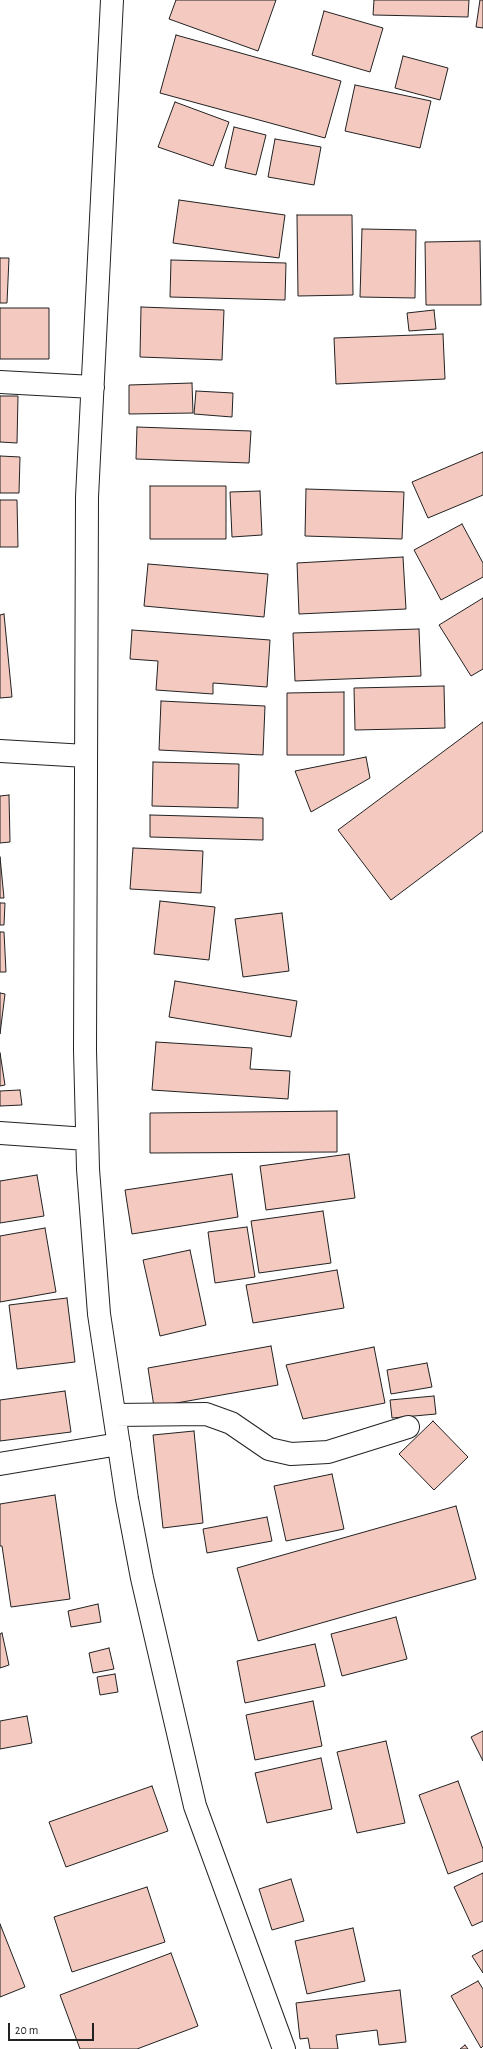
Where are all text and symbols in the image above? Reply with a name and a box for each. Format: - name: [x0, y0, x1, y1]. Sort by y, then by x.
- scale bar: [10, 2015, 96, 2041]
- text: 20 m: [15, 2024, 38, 2036]

